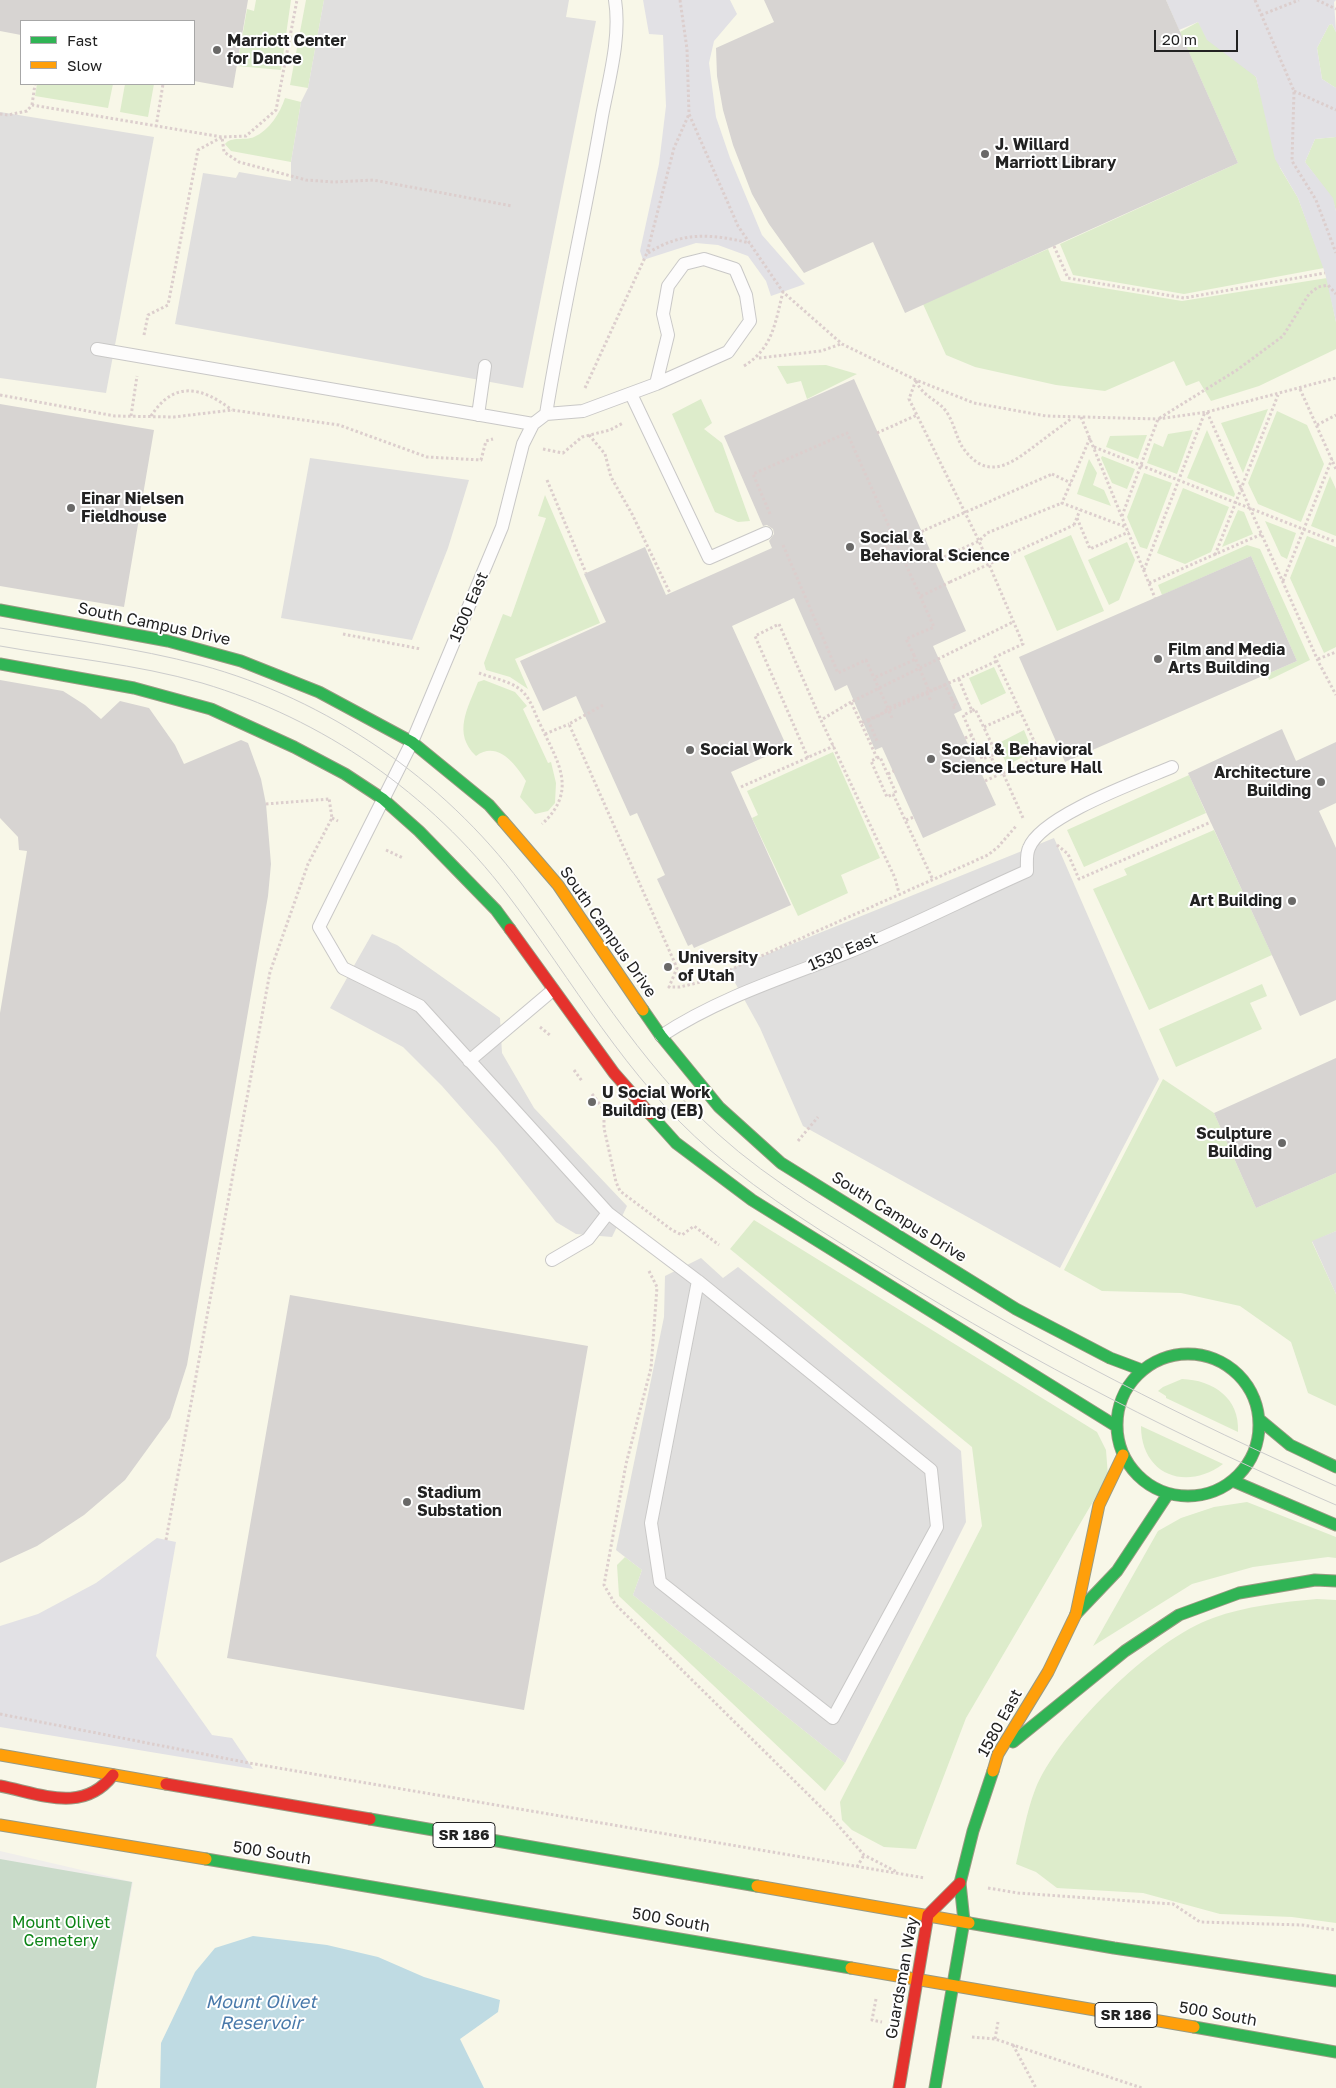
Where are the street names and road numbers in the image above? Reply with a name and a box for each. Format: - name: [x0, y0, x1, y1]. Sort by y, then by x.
- street label: 1500 East: [446, 569, 492, 645]
- street label: South Campus Drive: [76, 598, 232, 650]
- street label: South Campus Drive: [556, 863, 660, 1001]
- street label: 1530 East: [805, 929, 881, 975]
- street label: South Campus Drive: [828, 1168, 970, 1266]
- street label: 1580 East: [974, 1686, 1026, 1760]
- road number: SR 186: [433, 1822, 495, 1848]
- street label: 500 South: [232, 1837, 312, 1869]
- street label: 500 South: [630, 1904, 712, 1936]
- street label: Guardsman Way: [882, 1915, 922, 2041]
- street label: 500 South: [1177, 1998, 1259, 2030]
- road number: SR 186: [1095, 2002, 1157, 2028]

